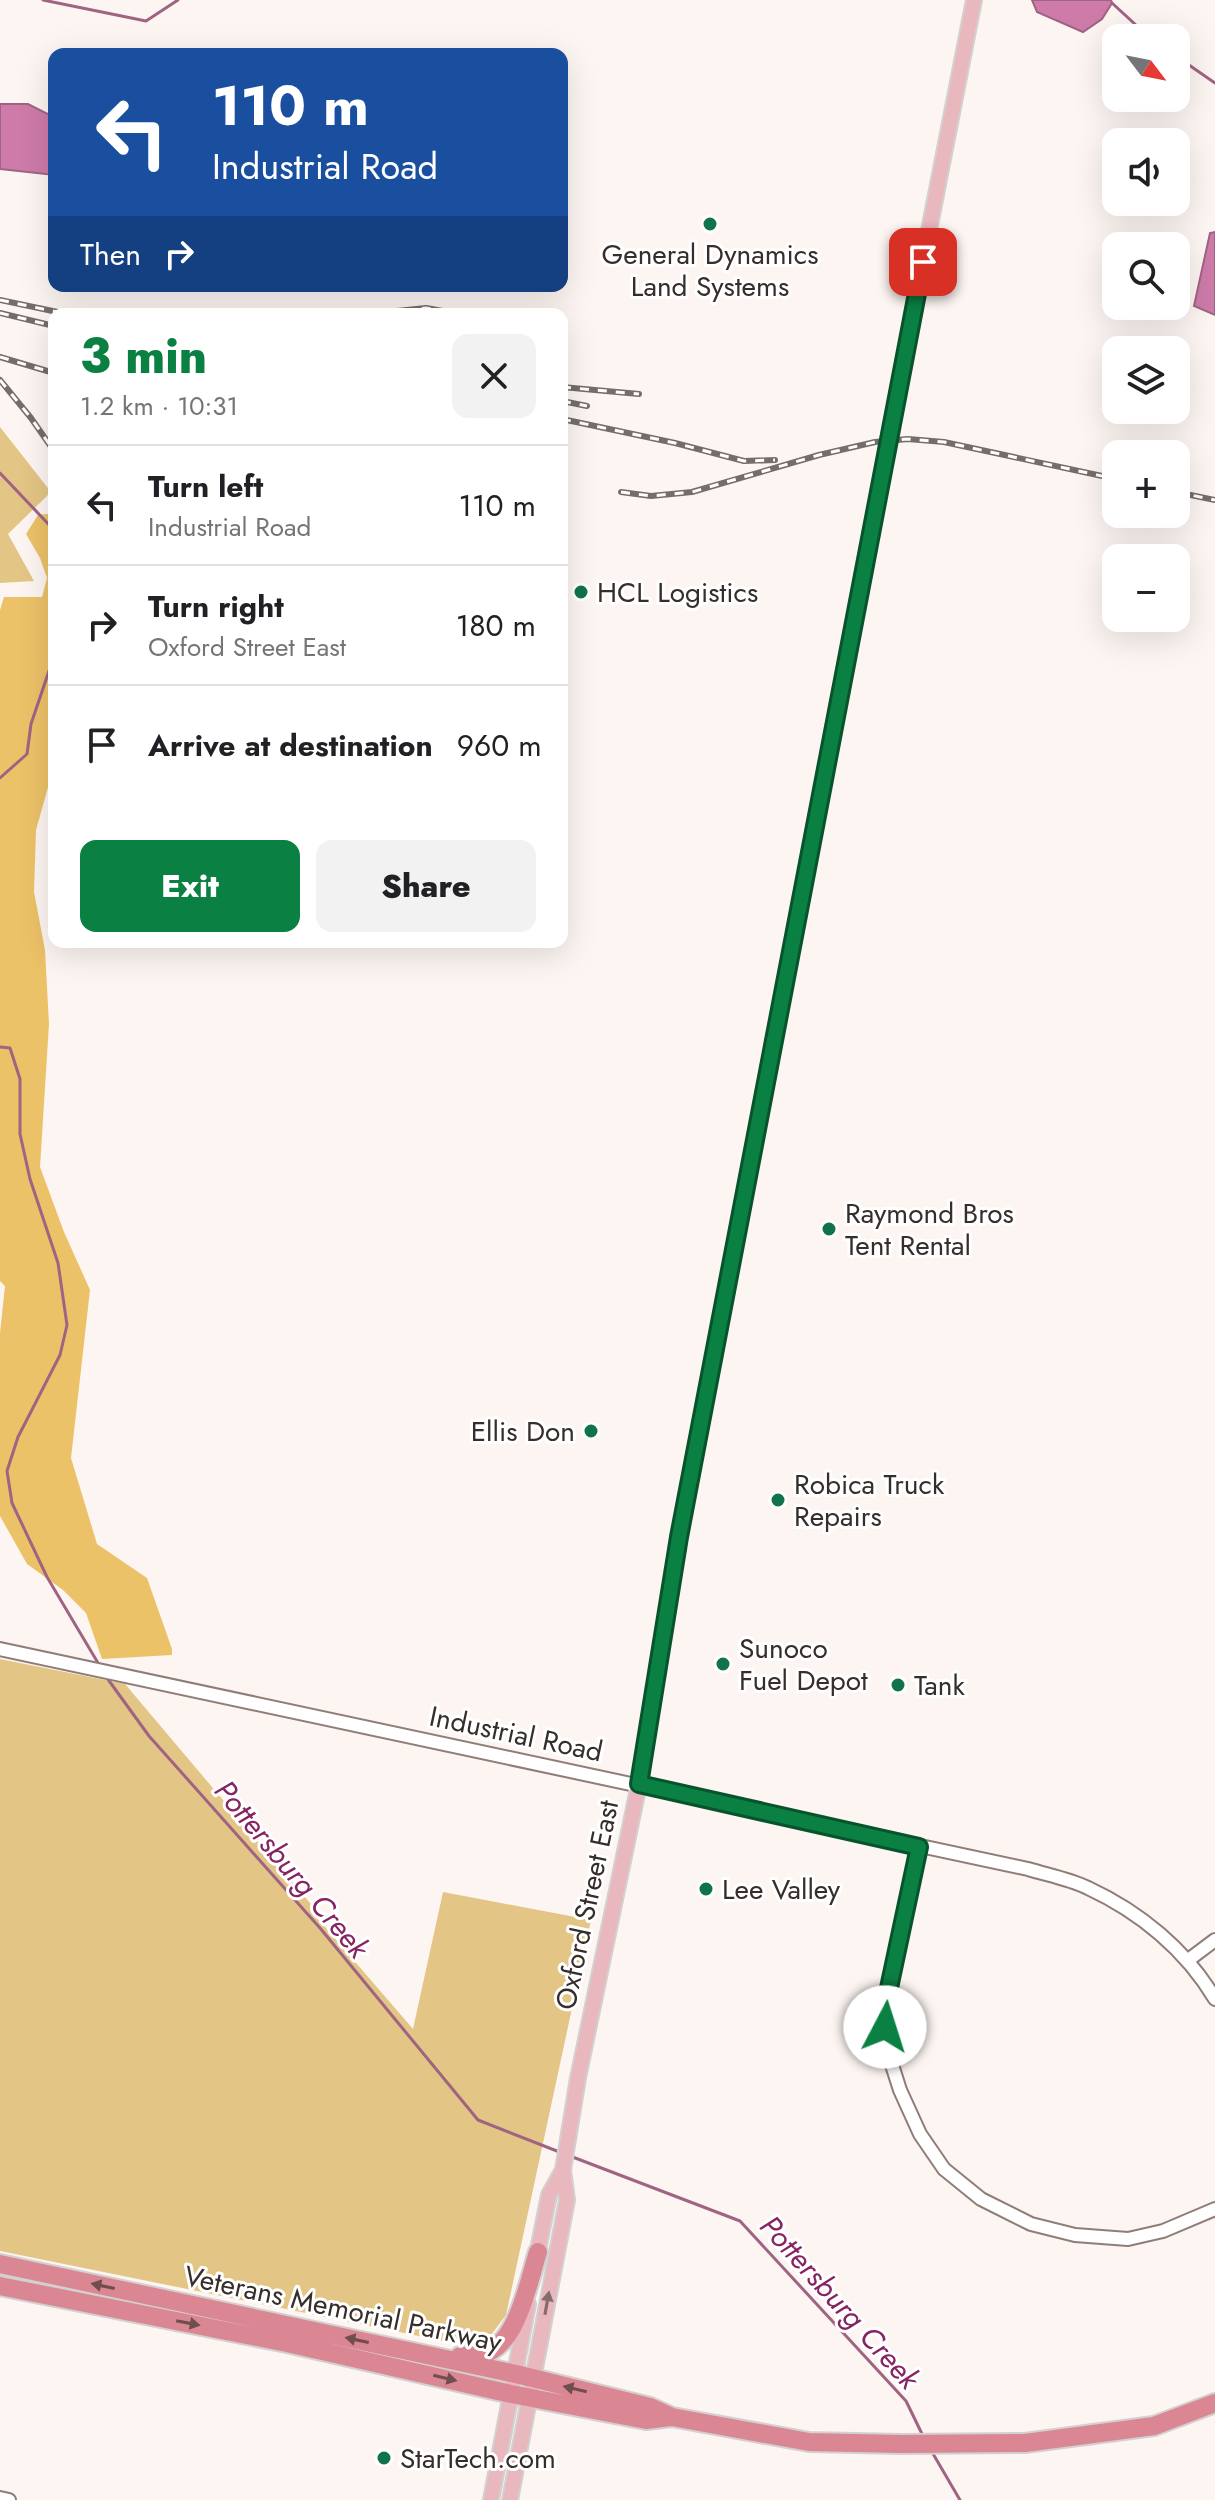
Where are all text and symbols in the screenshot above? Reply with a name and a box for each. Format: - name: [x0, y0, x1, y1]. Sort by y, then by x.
- north arrow: [1102, 24, 1190, 112]
- map controls: [1102, 24, 1190, 632]
- text: 110 m: [212, 65, 369, 146]
- icon: left: [80, 80, 184, 184]
- button: sound: [1102, 128, 1190, 216]
- text: Industrial Road: [212, 140, 438, 192]
- marker: General Dynamics Land Systems: [701, 215, 719, 233]
- pin: [889, 228, 957, 296]
- icon: right: [157, 232, 201, 276]
- button: search: [1102, 232, 1190, 320]
- text: Then: [80, 233, 141, 276]
- place label: General Dynamics Land Systems: [602, 234, 818, 307]
- icon: arrive: [901, 240, 945, 284]
- text: 3 min: [80, 322, 207, 391]
- button: close: [452, 334, 536, 418]
- button: layers: [1102, 336, 1190, 424]
- text: 1.2 km · 10:31: [80, 387, 238, 425]
- button: +: [1102, 440, 1190, 528]
- text: Turn left: [148, 465, 263, 508]
- icon: left: [80, 483, 124, 527]
- text: 110 m: [459, 484, 536, 527]
- text: Industrial Road: [148, 508, 311, 546]
- button: −: [1102, 544, 1190, 632]
- place label: HCL Logistics: [597, 572, 758, 613]
- marker: HCL Logistics: [572, 583, 590, 601]
- text: Turn right: [148, 585, 284, 628]
- icon: right: [80, 603, 124, 647]
- text: 180 m: [456, 604, 536, 647]
- text: Oxford Street East: [148, 628, 346, 666]
- icon: arrive: [80, 723, 124, 767]
- text: Arrive at destination: [148, 724, 433, 767]
- text: 960 m: [457, 724, 542, 767]
- button: Exit: [80, 840, 300, 932]
- button: Share: [316, 840, 536, 932]
- place label: Raymond Bros Tent Rental: [845, 1193, 1014, 1266]
- marker: Raymond Bros Tent Rental: [820, 1220, 838, 1238]
- place label: Ellis Don: [471, 1411, 575, 1452]
- marker: Ellis Don: [582, 1422, 600, 1440]
- place label: Robica Truck Repairs: [794, 1464, 945, 1537]
- marker: Robica Truck Repairs: [769, 1491, 787, 1509]
- place label: Sunoco Fuel Depot: [739, 1628, 868, 1701]
- marker: Sunoco Fuel Depot: [714, 1655, 732, 1673]
- place label: Tank: [914, 1665, 965, 1706]
- marker: Tank: [889, 1676, 907, 1694]
- street label: Industrial Road: [426, 1696, 606, 1772]
- water label: Pottersburg Creek: [205, 1771, 380, 1968]
- street label: Oxford Street East: [545, 1796, 629, 2014]
- place label: Lee Valley: [722, 1869, 841, 1910]
- marker: Lee Valley: [697, 1880, 715, 1898]
- position arrow: [843, 1985, 927, 2069]
- water label: Pottersburg Creek: [750, 2206, 931, 2399]
- street label: Veterans Memorial Parkway: [180, 2255, 506, 2363]
- one-way arrow: [90, 2279, 115, 2292]
- one-way arrow: [542, 2290, 554, 2315]
- one-way arrow: [175, 2317, 200, 2330]
- one-way arrow: [344, 2333, 369, 2346]
- one-way arrow: [432, 2373, 457, 2385]
- one-way arrow: [562, 2382, 587, 2395]
- place label: StarTech.com: [400, 2438, 556, 2479]
- marker: StarTech.com: [375, 2449, 393, 2467]

